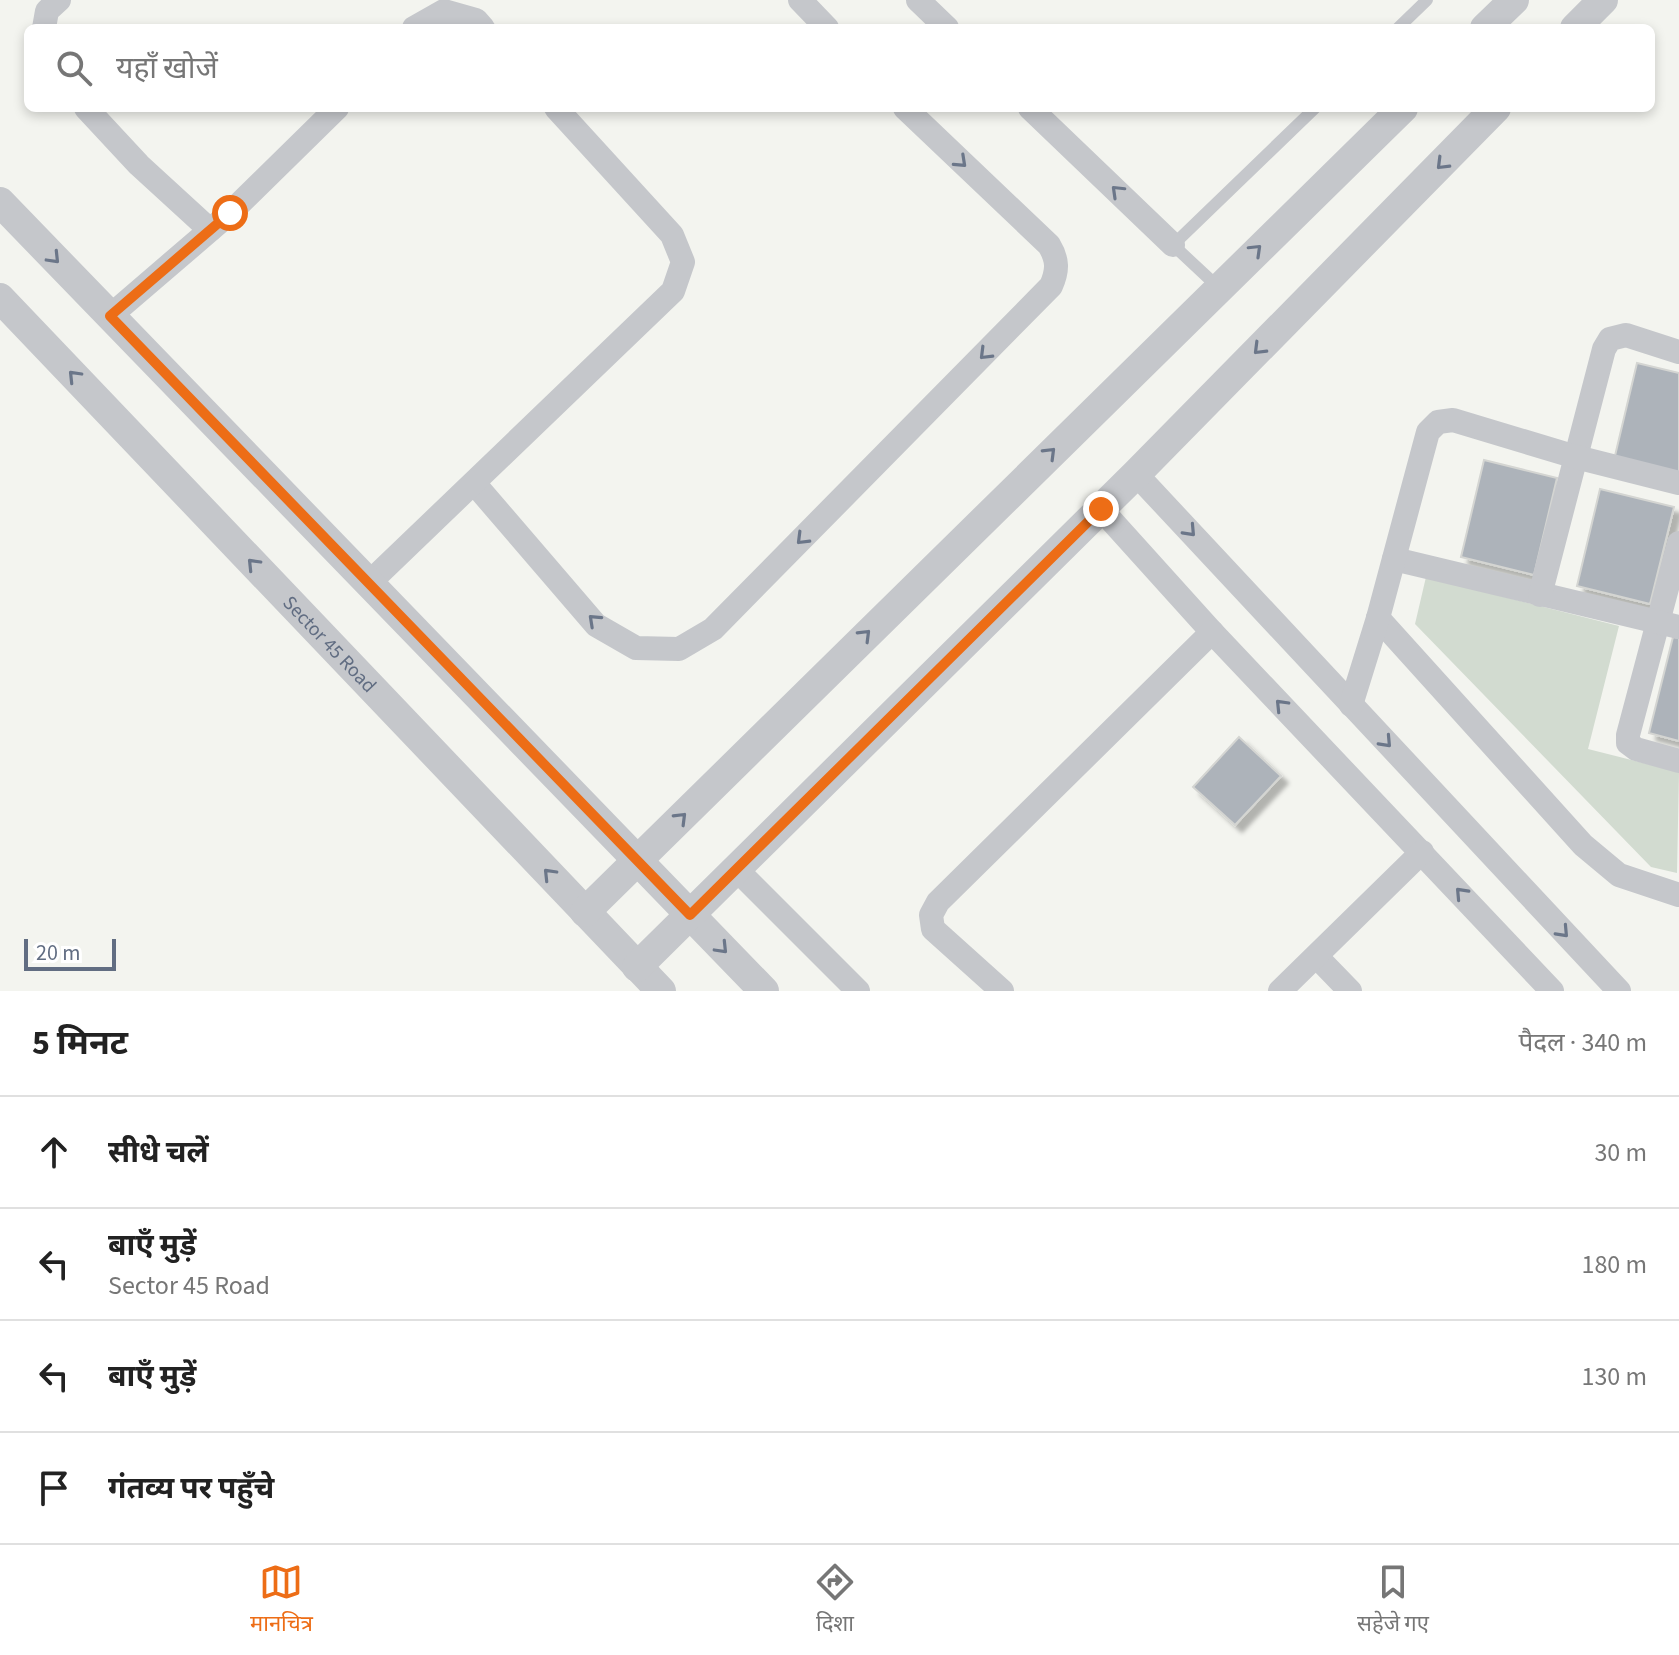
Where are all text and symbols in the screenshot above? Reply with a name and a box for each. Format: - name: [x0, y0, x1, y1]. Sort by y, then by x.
- search box: [24, 24, 1655, 112]
- icon: search: [52, 46, 96, 90]
- text: यहाँ खोजें: [116, 47, 218, 90]
- one-way arrow: [952, 153, 967, 167]
- one-way arrow: [1437, 155, 1451, 169]
- one-way arrow: [1112, 186, 1126, 200]
- route start: [212, 195, 248, 231]
- one-way arrow: [1246, 246, 1261, 260]
- one-way arrow: [45, 249, 60, 263]
- one-way arrow: [1254, 340, 1269, 354]
- one-way arrow: [980, 345, 994, 359]
- one-way arrow: [69, 371, 83, 385]
- one-way arrow: [1041, 447, 1055, 462]
- route end: [1083, 491, 1119, 527]
- one-way arrow: [1180, 522, 1195, 536]
- one-way arrow: [797, 530, 811, 544]
- one-way arrow: [248, 559, 263, 573]
- street label: Sector 45 Road: [276, 590, 382, 699]
- one-way arrow: [589, 615, 603, 630]
- one-way arrow: [856, 630, 871, 645]
- one-way arrow: [1276, 700, 1291, 714]
- one-way arrow: [1376, 733, 1391, 747]
- one-way arrow: [672, 813, 686, 827]
- one-way arrow: [543, 869, 558, 883]
- one-way arrow: [1455, 888, 1470, 902]
- one-way arrow: [1554, 922, 1568, 937]
- scale bar: [24, 935, 116, 971]
- text: 20 m: [36, 937, 81, 969]
- one-way arrow: [713, 939, 727, 953]
- text: 5 मिनट: [32, 1019, 128, 1068]
- text: पैदल · 340 m: [1518, 1024, 1647, 1061]
- icon: ahead: [32, 1130, 76, 1174]
- text: सीधे चलें: [108, 1131, 209, 1174]
- text: 30 m: [1594, 1134, 1647, 1171]
- text: बाएँ मुड़ें: [108, 1224, 196, 1267]
- icon: left: [32, 1242, 76, 1286]
- text: 180 m: [1581, 1246, 1647, 1283]
- text: Sector 45 Road: [108, 1267, 270, 1304]
- icon: left: [32, 1354, 76, 1398]
- text: बाएँ मुड़ें: [108, 1355, 196, 1398]
- text: 130 m: [1581, 1358, 1647, 1395]
- icon: arrive: [32, 1466, 76, 1510]
- text: गंतव्य पर पहुँचे: [108, 1467, 274, 1510]
- tab: मानचित्र: [250, 1560, 313, 1640]
- tab: दिशा: [813, 1560, 857, 1640]
- tab: सहेजे गए: [1357, 1560, 1429, 1640]

